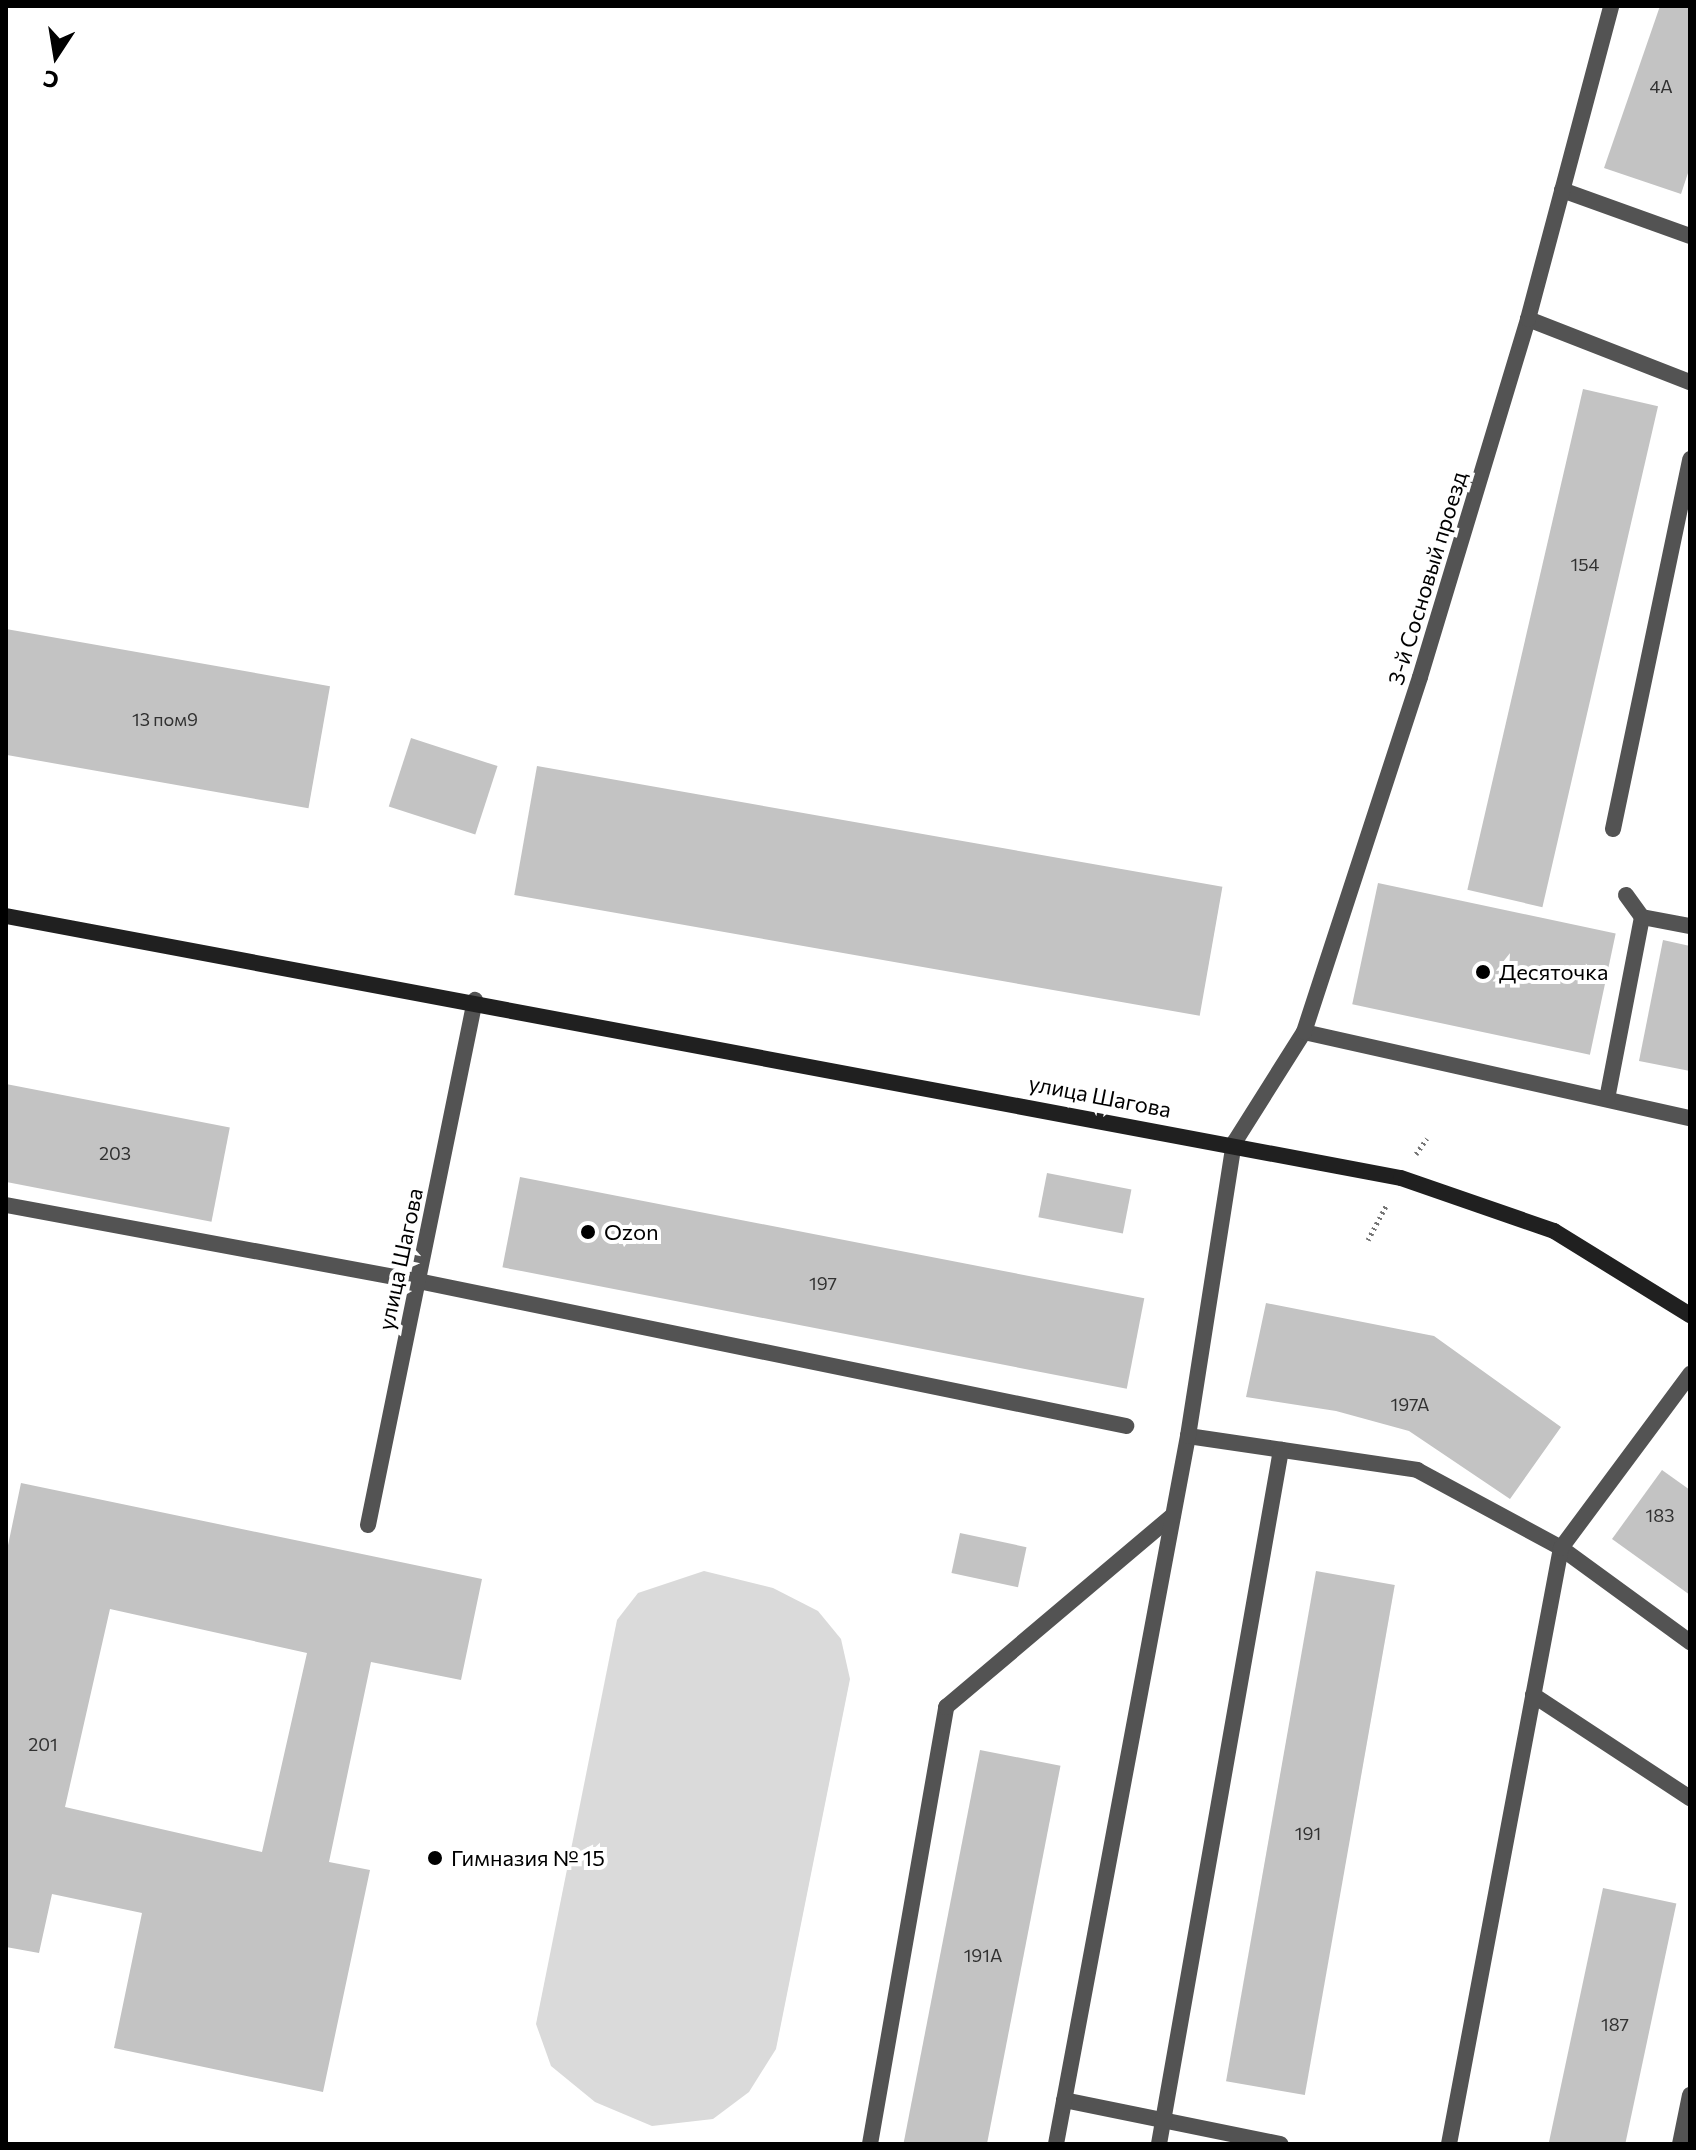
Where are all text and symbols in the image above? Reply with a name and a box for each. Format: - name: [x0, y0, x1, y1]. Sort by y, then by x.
- north arrow: [16, 16, 96, 96]
- text: С: [41, 65, 61, 95]
- house number: 4А: [1649, 75, 1673, 97]
- street label: 3-й Сосновый проезд: [1382, 468, 1472, 688]
- house number: 154: [1571, 553, 1599, 575]
- house number: 13 пом9: [132, 708, 198, 730]
- place label: Десяточка: [1499, 959, 1608, 985]
- marker: Десяточка: [1474, 963, 1492, 981]
- street label: улица Шагова: [1027, 1069, 1173, 1123]
- house number: 203: [99, 1142, 131, 1164]
- street label: улица Шагова: [372, 1186, 428, 1332]
- place label: Ozon: [604, 1219, 659, 1245]
- marker: Ozon: [579, 1223, 597, 1241]
- house number: 197: [809, 1272, 837, 1294]
- house number: 197А: [1391, 1393, 1429, 1415]
- house number: 183: [1646, 1504, 1674, 1526]
- house number: 201: [28, 1733, 58, 1755]
- house number: 191: [1295, 1822, 1321, 1844]
- place label: Гимназия № 15: [451, 1845, 605, 1871]
- marker: Гимназия № 15: [426, 1849, 444, 1867]
- house number: 191А: [964, 1944, 1002, 1966]
- house number: 187: [1601, 2013, 1629, 2035]

